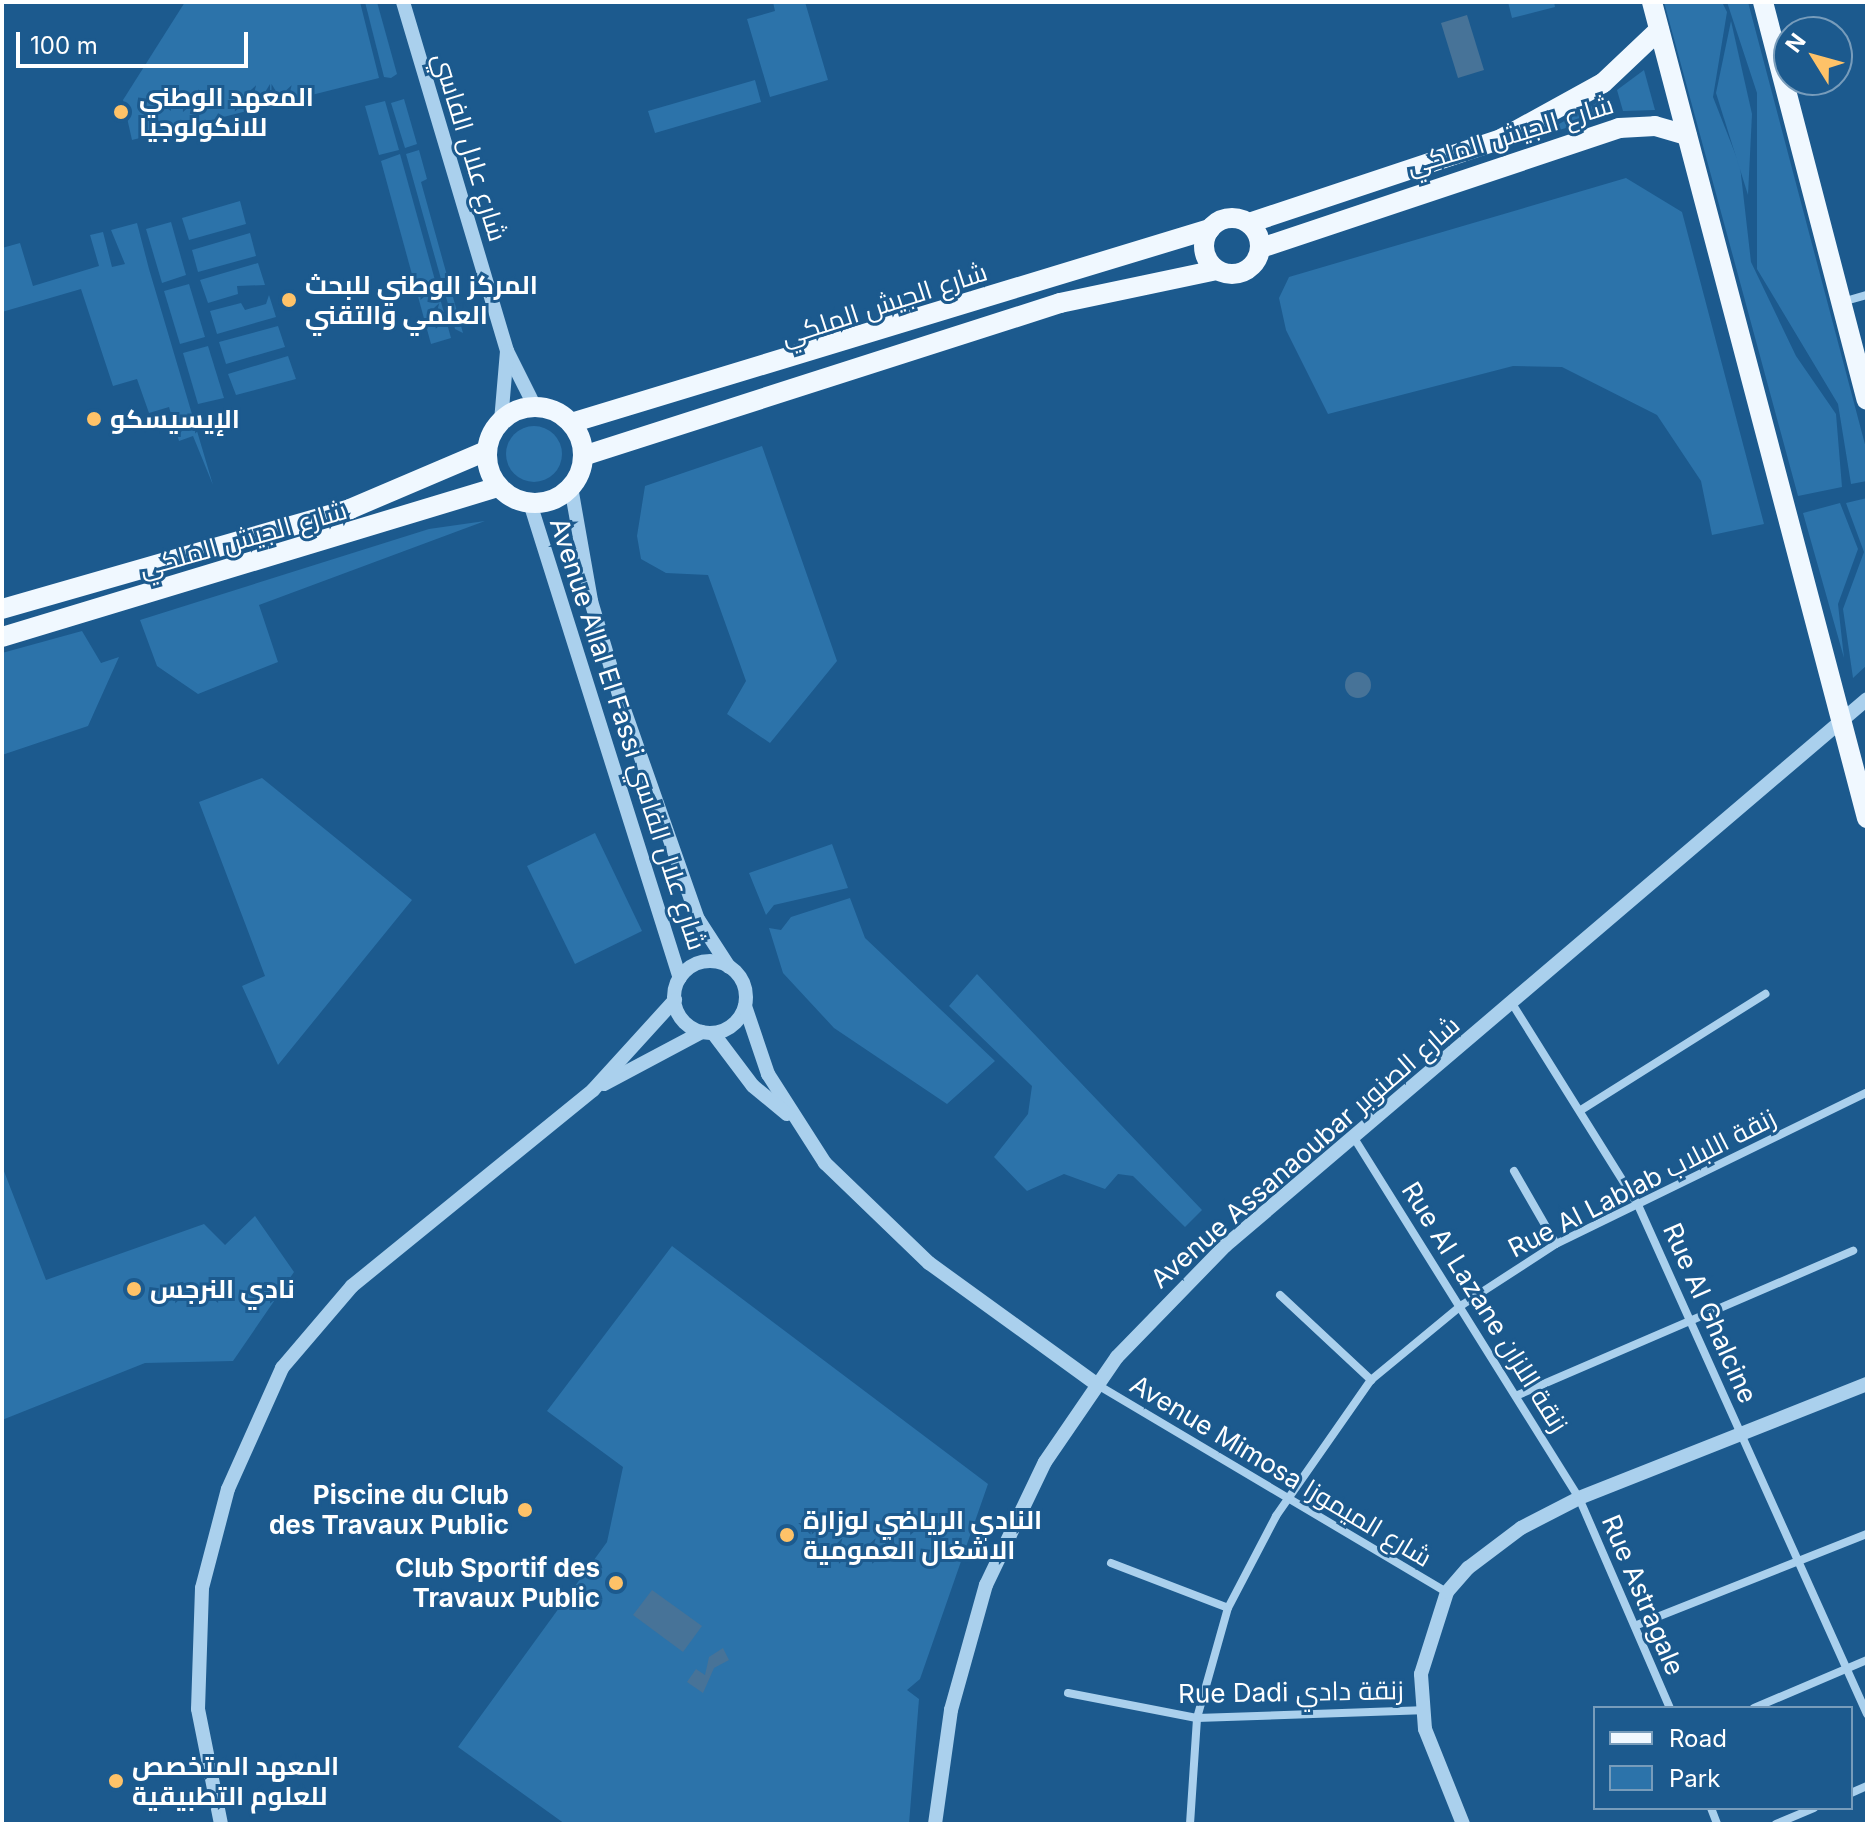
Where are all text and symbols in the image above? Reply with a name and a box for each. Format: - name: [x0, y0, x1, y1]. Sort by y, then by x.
- scale bar: [20, 16, 252, 66]
- north arrow: [1773, 16, 1853, 96]
- text: N: [1780, 28, 1811, 57]
- text: 100 m: [30, 31, 98, 60]
- street label: شارع علال الفاسي: [426, 49, 514, 245]
- place label: المعهد الوطني للانكولوجيا: [139, 81, 314, 142]
- street label: شارع الجيش الملكي: [1403, 89, 1617, 181]
- marker: المعهد الوطني للانكولوجيا: [110, 101, 132, 123]
- street label: شارع الجيش الملكي: [777, 256, 991, 352]
- place label: المركز الوطني للبحث العلمي والتقني: [305, 269, 538, 330]
- marker: المركز الوطني للبحث العلمي والتقني: [280, 291, 298, 309]
- place label: اﻹيسيسكو: [110, 403, 240, 435]
- marker: اﻹيسيسكو: [85, 410, 103, 428]
- street label: شارع الجيش الملكي: [136, 494, 350, 584]
- street label: Avenue Allal El Fassi شارع علال الفاسي: [543, 514, 713, 954]
- street label: Avenue Assanaoubar شارع الصنوبر: [1144, 1009, 1466, 1295]
- street label: Rue Al Lablab زنقة اللبلاب: [1503, 1102, 1781, 1264]
- street label: Rue Al Lazane زنقة اللزان: [1395, 1176, 1575, 1438]
- street label: Rue Al Ghalcine: [1656, 1218, 1764, 1408]
- place label: نادي النرجس: [150, 1273, 295, 1305]
- marker: نادي النرجس: [125, 1280, 143, 1298]
- street label: Avenue Mimosa شارع الميموزا: [1125, 1369, 1437, 1573]
- place label: Piscine du Club des Travaux Public: [269, 1479, 509, 1540]
- marker: Piscine du Club des Travaux Public: [516, 1501, 534, 1519]
- place label: النادي الرياضي لوزارة الاشغال العمومية: [803, 1504, 1042, 1566]
- street label: Rue Astragale: [1595, 1510, 1691, 1680]
- marker: النادي الرياضي لوزارة الاشغال العمومية: [778, 1526, 796, 1544]
- place label: Club Sportif des Travaux Public: [395, 1552, 600, 1614]
- marker: Club Sportif des Travaux Public: [607, 1574, 625, 1592]
- street label: Rue Dadi زنقة دادي: [1178, 1674, 1404, 1710]
- legend: [1593, 1706, 1853, 1810]
- text: Road: [1669, 1724, 1727, 1753]
- place label: المعهد المتخصص للعلوم التطبيقية: [132, 1750, 339, 1812]
- text: Park: [1669, 1764, 1720, 1793]
- marker: المعهد المتخصص للعلوم التطبيقية: [107, 1772, 125, 1790]

